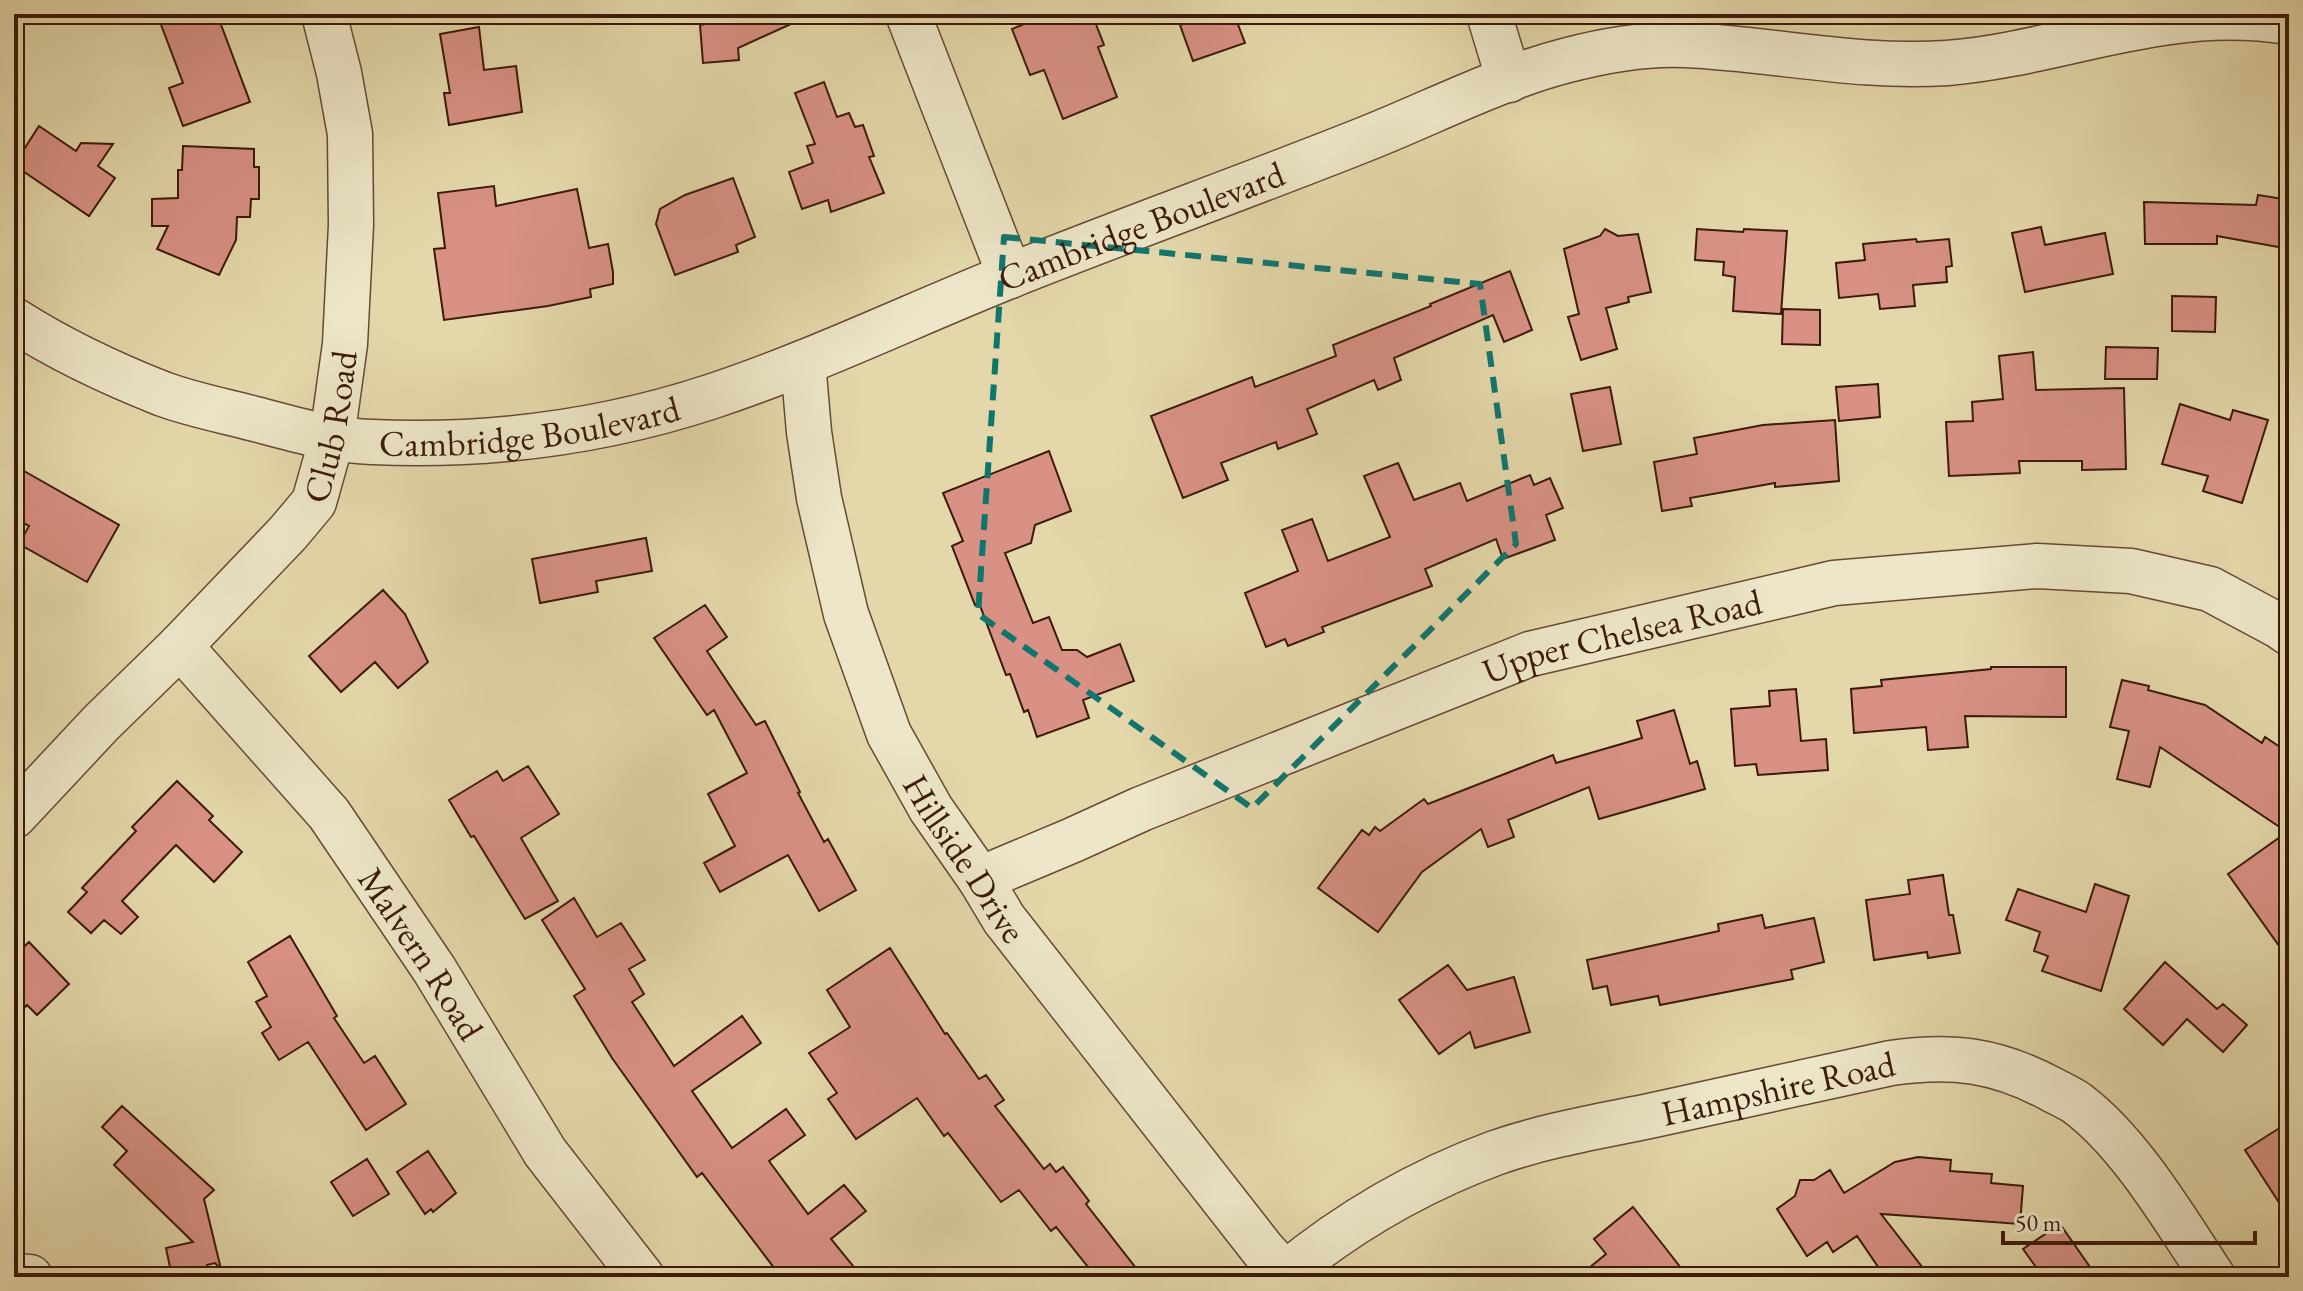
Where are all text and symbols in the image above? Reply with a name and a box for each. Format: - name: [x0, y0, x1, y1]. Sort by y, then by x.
- street label: Cambridge Boulevard: [991, 149, 1291, 302]
- street label: Club Road: [291, 347, 367, 508]
- street label: Cambridge Boulevard: [378, 384, 686, 467]
- street label: Upper Chelsea Road: [1475, 577, 1767, 694]
- street label: Hillside Drive: [893, 766, 1037, 952]
- street label: Malvern Road: [348, 858, 495, 1049]
- street label: Hampshire Road: [1657, 1039, 1900, 1136]
- scale bar: [2003, 1195, 2255, 1245]
- text: 50 m: [2015, 1207, 2062, 1238]

